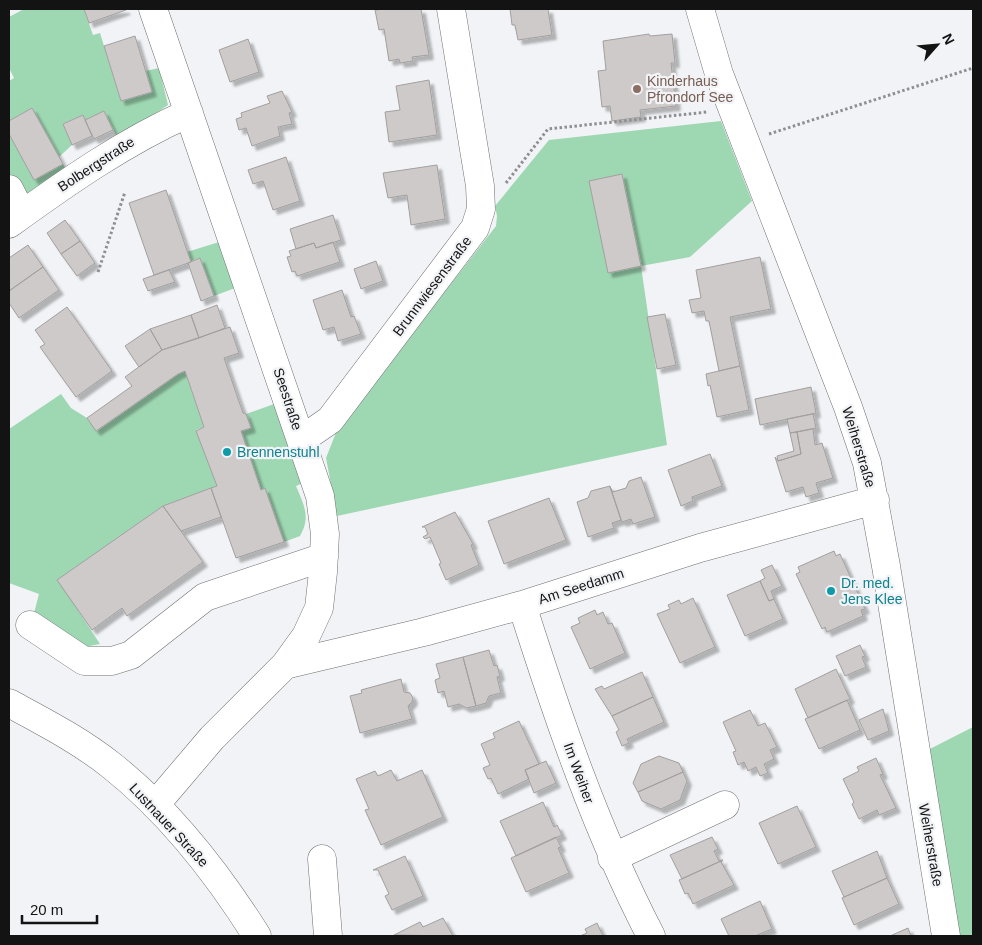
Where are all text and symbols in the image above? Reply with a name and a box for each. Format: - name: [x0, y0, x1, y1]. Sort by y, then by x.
- north arrow: [912, 20, 962, 70]
- text: N: [939, 31, 958, 47]
- place label: Kinderhaus Pfrondorf See: [647, 73, 734, 105]
- marker: Kinderhaus Pfrondorf See: [631, 83, 643, 95]
- street label: Bolbergstraße: [55, 133, 137, 195]
- street label: Brunnwiesenstraße: [389, 233, 475, 339]
- street label: Seestraße: [270, 366, 306, 432]
- street label: Weiherstraße: [839, 405, 879, 490]
- place label: Brennenstuhl: [237, 444, 320, 460]
- marker: Brennenstuhl: [221, 446, 233, 458]
- street label: Am Seedamm: [536, 565, 626, 607]
- place label: Dr. med. Jens Klee: [841, 575, 903, 607]
- marker: Dr. med. Jens Klee: [825, 585, 837, 597]
- street label: Im Weiher: [561, 740, 597, 806]
- street label: Lustnauer Straße: [126, 780, 212, 870]
- street label: Weiherstraße: [916, 802, 946, 888]
- scale bar: [22, 892, 98, 924]
- text: 20 m: [30, 901, 63, 918]

